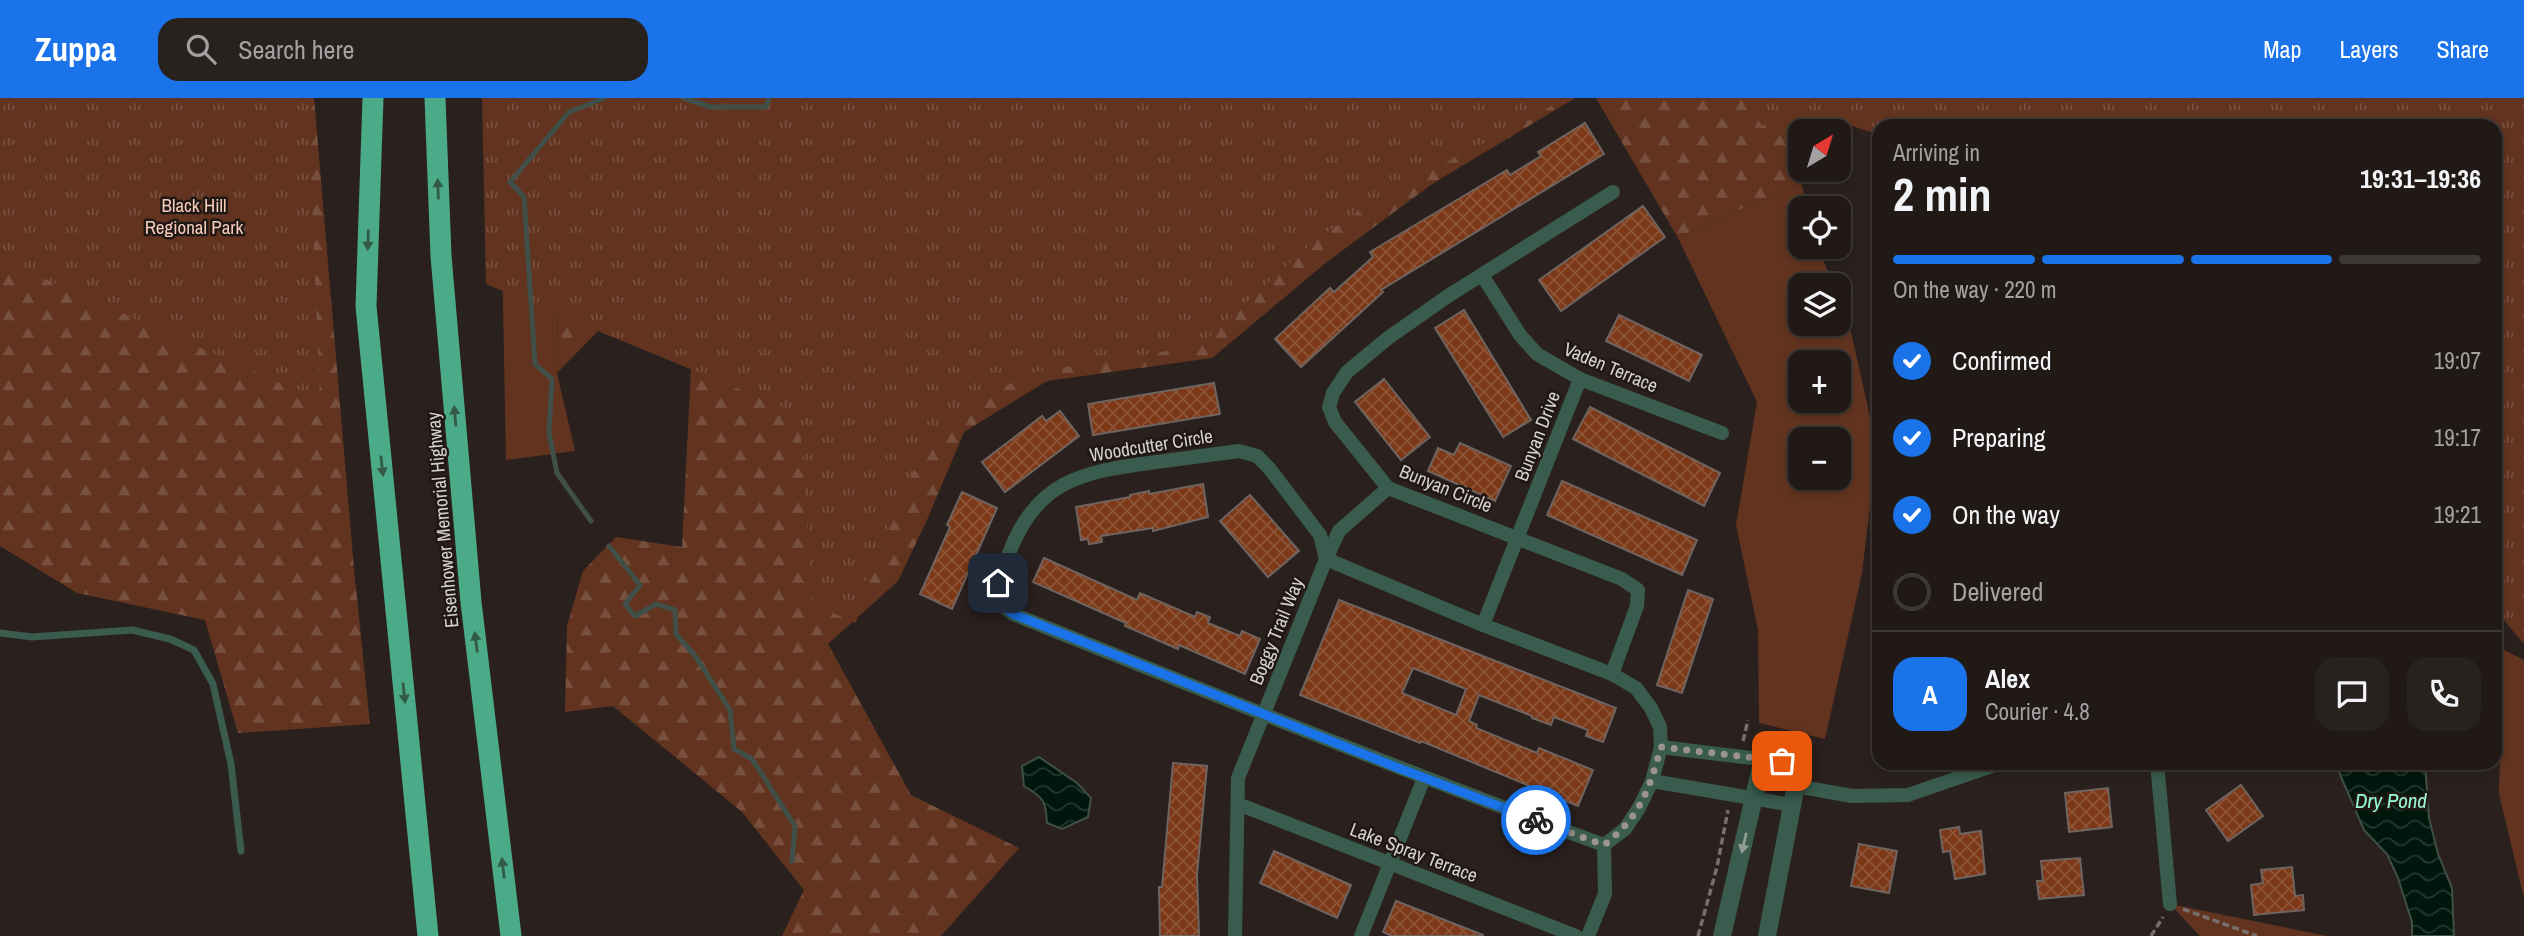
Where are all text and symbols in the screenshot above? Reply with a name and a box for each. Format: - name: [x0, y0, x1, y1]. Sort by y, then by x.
- search box: [158, 18, 648, 81]
- text: Zuppa: [35, 27, 116, 71]
- icon: search: [182, 30, 220, 68]
- text: Search here: [238, 32, 354, 67]
- text: Map: [2263, 33, 2301, 65]
- text: Layers: [2339, 33, 2398, 65]
- text: Share: [2436, 33, 2489, 65]
- north arrow: [1788, 119, 1852, 182]
- map controls: [1788, 119, 1851, 490]
- text: Arriving in: [1893, 137, 1980, 168]
- text: 19:31–19:36: [2360, 161, 2481, 196]
- text: 2 min: [1893, 163, 1992, 225]
- one-way arrow: [433, 178, 444, 200]
- park label: Black Hill Regional Park: [145, 192, 244, 240]
- button: locate: [1788, 196, 1851, 259]
- one-way arrow: [363, 229, 374, 251]
- button: layers: [1788, 273, 1851, 336]
- text: On the way · 220 m: [1893, 274, 2057, 305]
- street label: Vaden Terrace: [1560, 336, 1662, 398]
- icon: check: [1893, 342, 1931, 380]
- text: Confirmed: [1952, 343, 2052, 378]
- text: 19:07: [2434, 345, 2481, 376]
- button: +: [1788, 350, 1851, 413]
- street label: Bunyan Drive: [1508, 387, 1566, 485]
- one-way arrow: [449, 405, 460, 427]
- street label: Eisenhower Memorial Highway: [420, 411, 464, 629]
- icon: check: [1893, 419, 1931, 457]
- text: Preparing: [1952, 420, 2046, 455]
- street label: Woodcutter Circle: [1088, 422, 1214, 468]
- text: 19:17: [2434, 422, 2481, 453]
- button: −: [1788, 427, 1851, 490]
- one-way arrow: [377, 456, 388, 478]
- street label: Bunyan Circle: [1396, 458, 1496, 518]
- icon: check: [1893, 496, 1931, 534]
- text: On the way: [1952, 497, 2060, 532]
- text: 19:21: [2434, 499, 2481, 530]
- pin: [968, 553, 1028, 613]
- icon: home: [979, 564, 1017, 602]
- street label: Boggy Trail Way: [1243, 573, 1309, 689]
- text: Delivered: [1952, 574, 2043, 609]
- one-way arrow: [470, 631, 481, 653]
- button: chat: [2315, 657, 2389, 731]
- button: phone: [2407, 657, 2481, 731]
- text: Alex: [1985, 661, 2030, 696]
- text: A: [1922, 677, 1938, 712]
- one-way arrow: [399, 682, 410, 704]
- text: Courier · 4.8: [1985, 696, 2090, 727]
- pin: [1752, 731, 1812, 791]
- icon: bag: [1763, 742, 1801, 780]
- courier: [1501, 785, 1571, 855]
- water label: Dry Pond: [2355, 786, 2427, 815]
- icon: bike: [1517, 801, 1555, 839]
- street label: Lake Spray Terrace: [1346, 816, 1482, 888]
- one-way arrow: [1738, 832, 1749, 854]
- one-way arrow: [497, 857, 508, 879]

